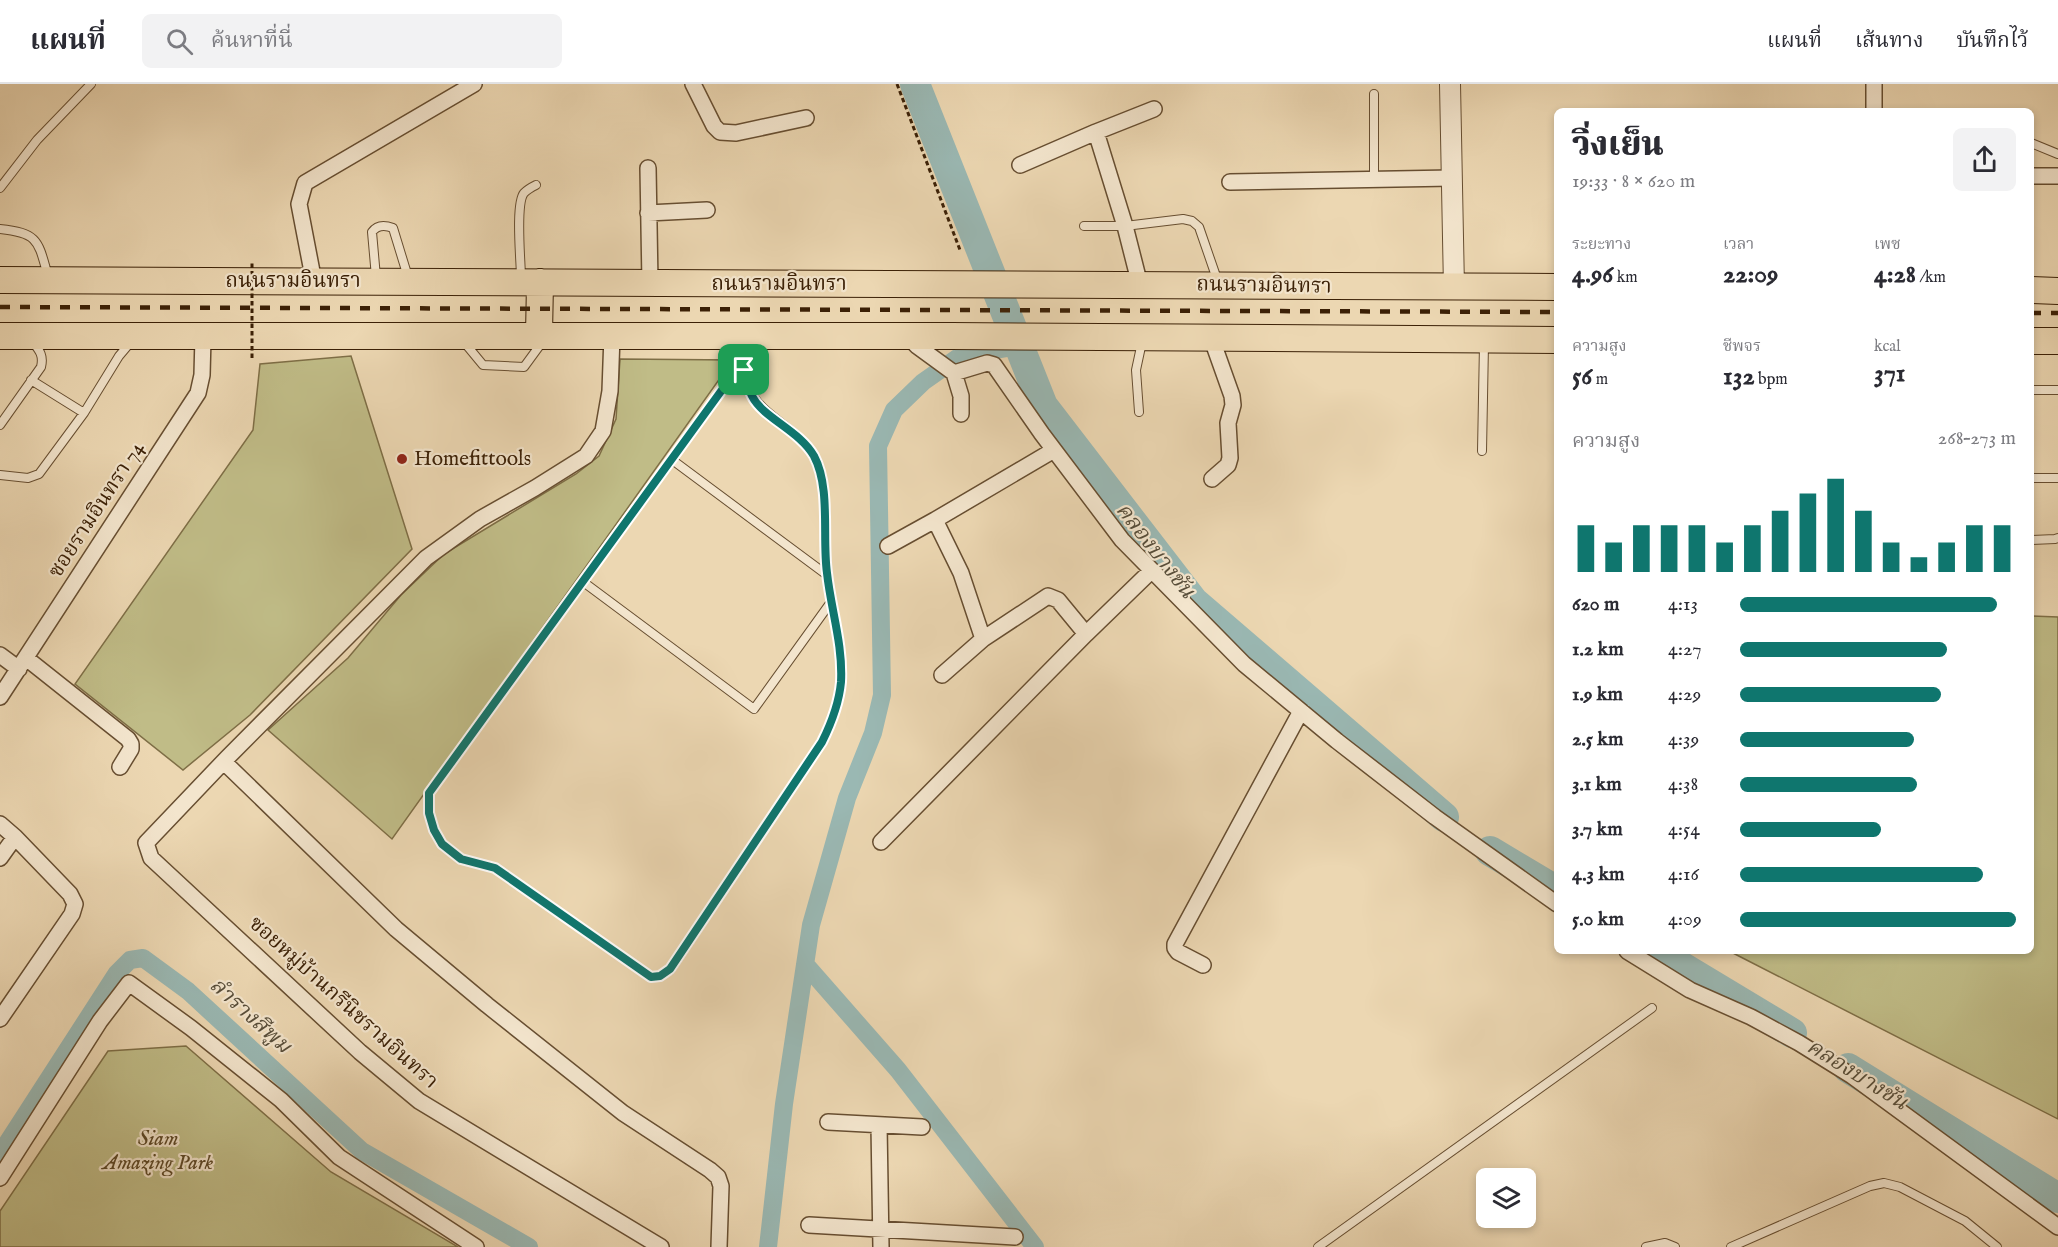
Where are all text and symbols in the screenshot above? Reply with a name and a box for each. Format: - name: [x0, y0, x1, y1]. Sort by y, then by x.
- search box: [142, 14, 562, 68]
- text: แผนที่: [30, 24, 106, 59]
- icon: search: [163, 25, 196, 58]
- text: ค้นหาที่นี่: [211, 27, 293, 55]
- text: แผนที่: [1767, 28, 1822, 55]
- text: เส้นทาง: [1855, 28, 1923, 55]
- text: บันทึกไว้: [1956, 28, 2028, 55]
- text: วิ่งเย็น: [1572, 125, 1664, 167]
- button: share: [1953, 128, 2016, 191]
- text: 19:33 · 8 × 620 m: [1572, 169, 1695, 194]
- text: ระยะทาง: [1572, 235, 1631, 255]
- text: เวลา: [1723, 235, 1754, 255]
- text: เพซ: [1874, 235, 1901, 255]
- text: 4.96: [1572, 258, 1613, 291]
- text: 22:09: [1723, 258, 1778, 291]
- text: 4:28: [1874, 258, 1916, 291]
- street label: ถนนรามอินทรา: [225, 268, 361, 295]
- text: km: [1613, 268, 1638, 288]
- text: /km: [1916, 268, 1946, 288]
- street label: ถนนรามอินทรา: [711, 271, 847, 298]
- street label: ถนนรามอินทรา: [1196, 271, 1332, 301]
- text: ความสูง: [1572, 337, 1627, 357]
- text: ชีพจร: [1723, 337, 1761, 357]
- text: kcal: [1874, 337, 1901, 357]
- pin: [718, 344, 769, 395]
- icon: arrive: [727, 353, 760, 386]
- text: 371: [1874, 357, 1906, 390]
- text: 56: [1572, 360, 1592, 393]
- text: 132: [1723, 360, 1755, 393]
- text: m: [1592, 370, 1608, 390]
- text: bpm: [1755, 370, 1788, 390]
- text: 268–273 m: [1938, 426, 2016, 451]
- text: ความสูง: [1572, 429, 1640, 454]
- street label: ซอยรามอินทรา 74: [43, 436, 152, 583]
- place label: Homefittools: [414, 446, 531, 473]
- marker: Homefittools: [395, 452, 409, 466]
- water label: คลองบางชัน: [1109, 498, 1201, 605]
- text: 620 m: [1572, 592, 1619, 617]
- text: 4:13: [1668, 592, 1698, 617]
- text: 1.2 km: [1572, 637, 1624, 662]
- text: 4:27: [1668, 637, 1702, 662]
- text: 1.9 km: [1572, 682, 1623, 707]
- text: 4:29: [1668, 682, 1701, 707]
- text: 2.5 km: [1572, 727, 1623, 752]
- text: 4:39: [1668, 727, 1699, 752]
- text: 3.1 km: [1572, 772, 1622, 797]
- text: 4:38: [1668, 772, 1698, 797]
- text: 3.7 km: [1572, 817, 1623, 842]
- text: 4:54: [1668, 817, 1700, 842]
- text: 4.3 km: [1572, 862, 1625, 887]
- text: 4:16: [1668, 862, 1699, 887]
- text: 5.0 km: [1572, 907, 1624, 932]
- text: 4:09: [1668, 907, 1702, 932]
- street label: ซอยหมู่บ้านกรีนิชรามอินทรา: [243, 911, 443, 1095]
- water label: ลำรางสีพูม: [203, 972, 298, 1061]
- water label: คลองบางชัน: [1801, 1033, 1913, 1117]
- park label: Siam Amazing Park: [101, 1126, 214, 1177]
- map controls: [1476, 1168, 1536, 1228]
- button: layers: [1476, 1168, 1536, 1228]

